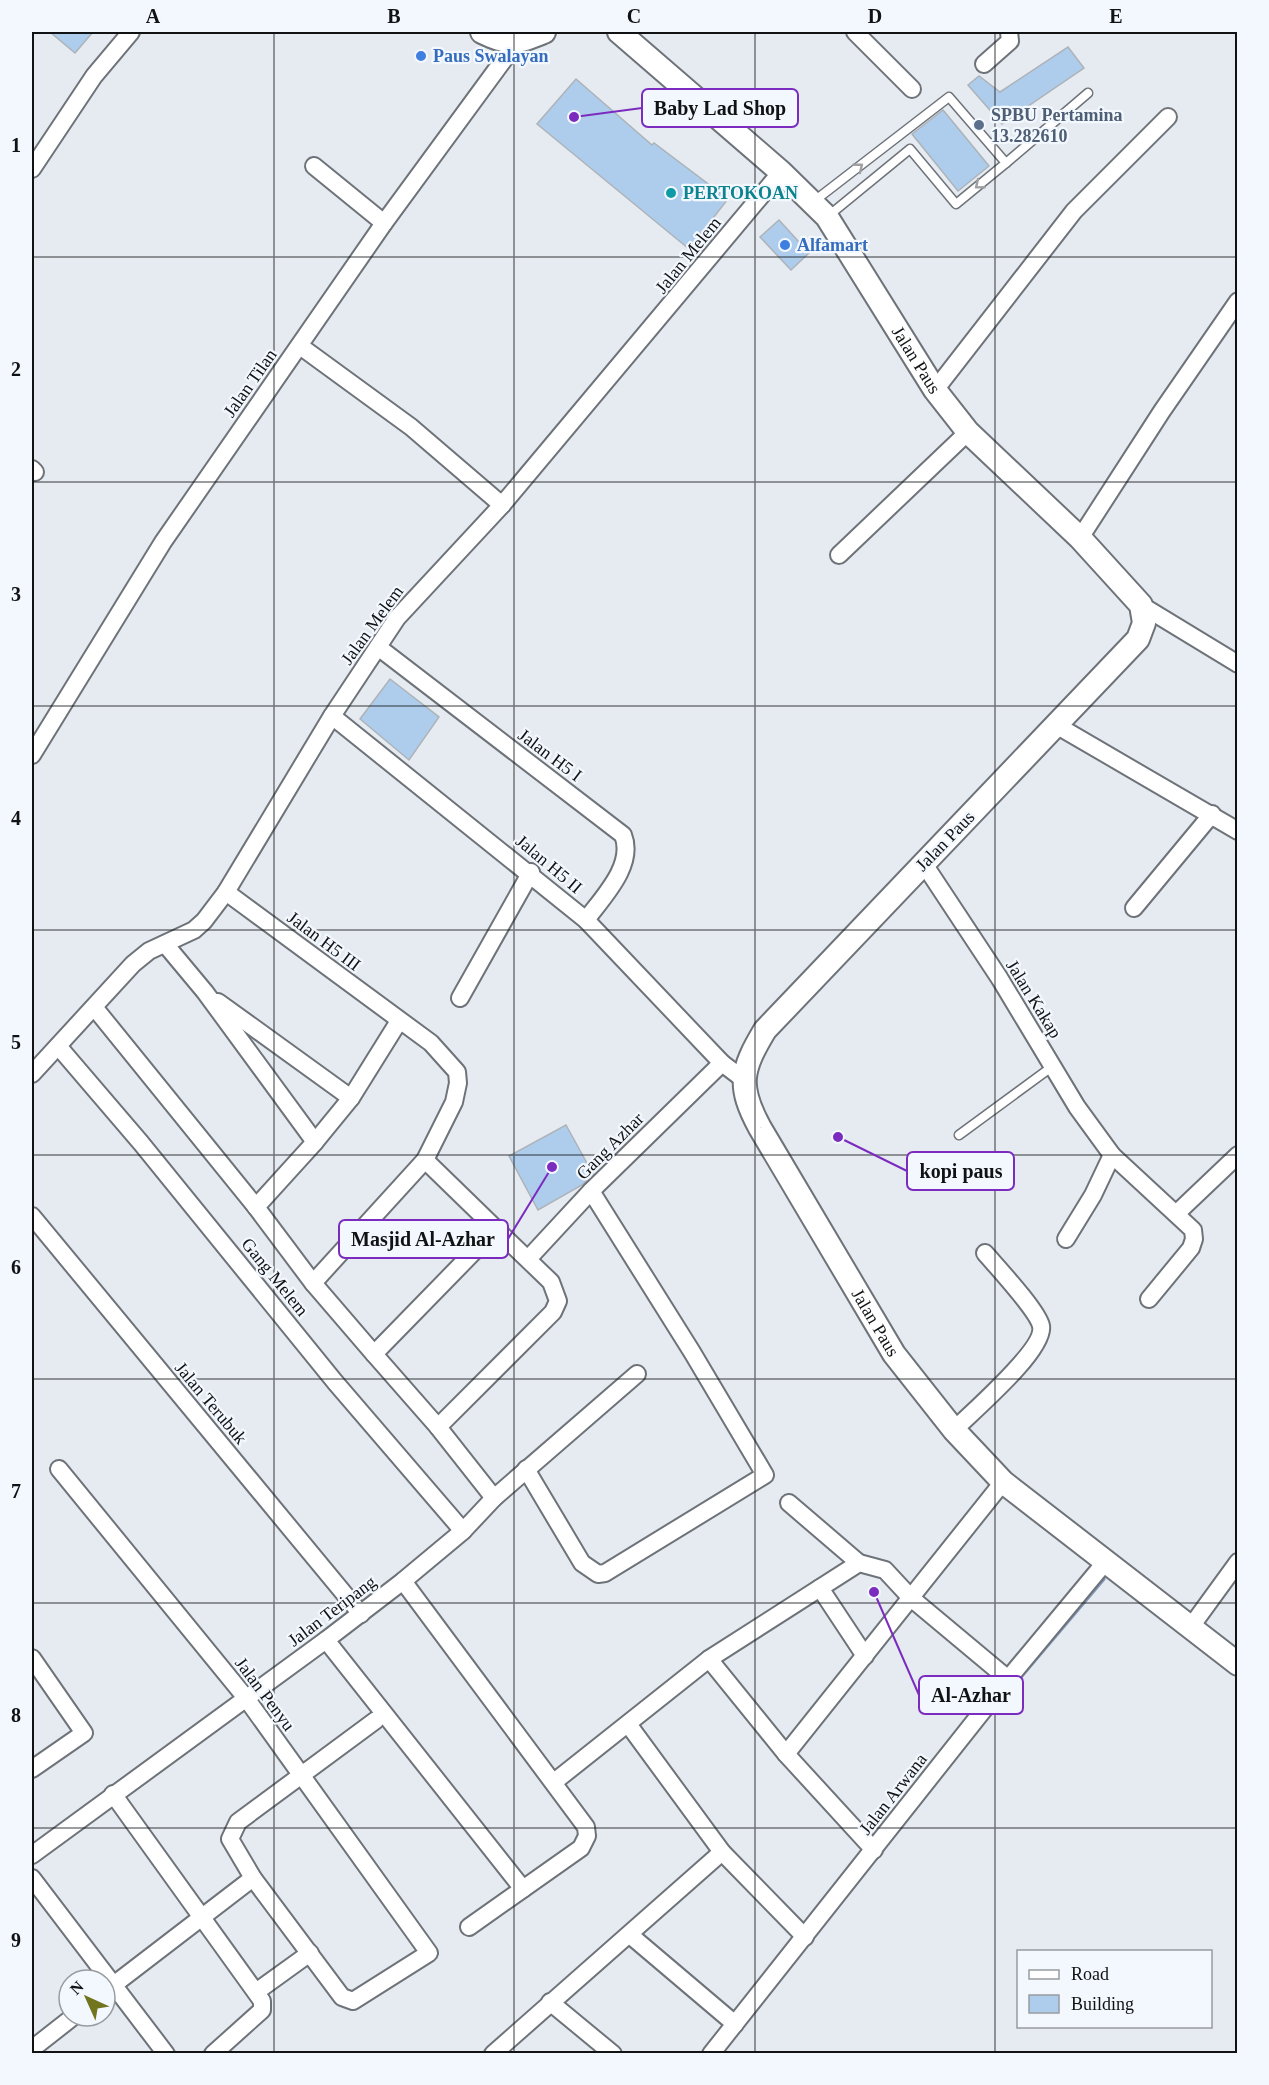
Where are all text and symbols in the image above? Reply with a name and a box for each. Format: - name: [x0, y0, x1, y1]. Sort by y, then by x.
- text: A: [146, 5, 161, 27]
- text: B: [387, 5, 401, 27]
- text: C: [627, 5, 641, 27]
- text: D: [868, 5, 882, 27]
- text: E: [1109, 5, 1123, 27]
- place label: Paus Swalayan: [433, 46, 549, 66]
- marker: Paus Swalayan: [414, 49, 428, 63]
- callout: Baby Lad Shop: [642, 89, 798, 127]
- text: Baby Lad Shop: [654, 97, 786, 120]
- place label: SPBU Pertamina 13.282610: [991, 105, 1122, 146]
- marker: SPBU Pertamina 13.282610: [972, 118, 986, 132]
- text: 1: [11, 134, 21, 156]
- one-way arrow: [852, 163, 863, 174]
- one-way arrow: [974, 178, 985, 189]
- place label: PERTOKOAN: [683, 183, 798, 203]
- marker: PERTOKOAN: [664, 186, 678, 200]
- street label: Jalan Melem: [651, 213, 725, 297]
- place label: Alfamart: [797, 235, 868, 255]
- marker: Alfamart: [778, 238, 792, 252]
- street label: Jalan Paus: [888, 323, 945, 397]
- street label: Jalan Tilan: [219, 345, 281, 421]
- text: 2: [11, 358, 21, 380]
- street label: Jalan Melem: [337, 582, 407, 668]
- text: 3: [11, 583, 21, 605]
- street label: Jalan H5 I: [514, 725, 586, 785]
- text: 4: [11, 807, 21, 829]
- street label: Jalan Paus: [912, 807, 978, 875]
- street label: Jalan H5 II: [512, 831, 586, 897]
- street label: Jalan H5 III: [284, 907, 364, 975]
- street label: Jalan Kakap: [1002, 956, 1066, 1042]
- text: 5: [11, 1031, 21, 1053]
- street label: Gang Azhar: [572, 1108, 648, 1184]
- callout: kopi paus: [907, 1152, 1014, 1190]
- text: kopi paus: [920, 1160, 1003, 1183]
- callout: Masjid Al-Azhar: [339, 1220, 508, 1258]
- text: Masjid Al-Azhar: [351, 1228, 495, 1251]
- street label: Gang Melem: [237, 1234, 313, 1320]
- text: 6: [11, 1256, 21, 1278]
- street label: Jalan Paus: [848, 1285, 903, 1360]
- street label: Jalan Terubuk: [171, 1358, 251, 1448]
- text: 7: [11, 1480, 21, 1502]
- street label: Jalan Teripang: [284, 1571, 380, 1651]
- street label: Jalan Penyu: [231, 1653, 299, 1735]
- callout: Al-Azhar: [919, 1676, 1023, 1714]
- text: Al-Azhar: [931, 1684, 1011, 1706]
- text: 8: [11, 1704, 21, 1726]
- street label: Jalan Arwana: [855, 1749, 931, 1839]
- text: 9: [11, 1929, 21, 1951]
- legend: [1017, 1950, 1212, 2028]
- text: Road: [1071, 1964, 1109, 1984]
- north arrow: [57, 1968, 117, 2028]
- text: N: [67, 1977, 87, 1998]
- text: Building: [1071, 1994, 1134, 2014]

